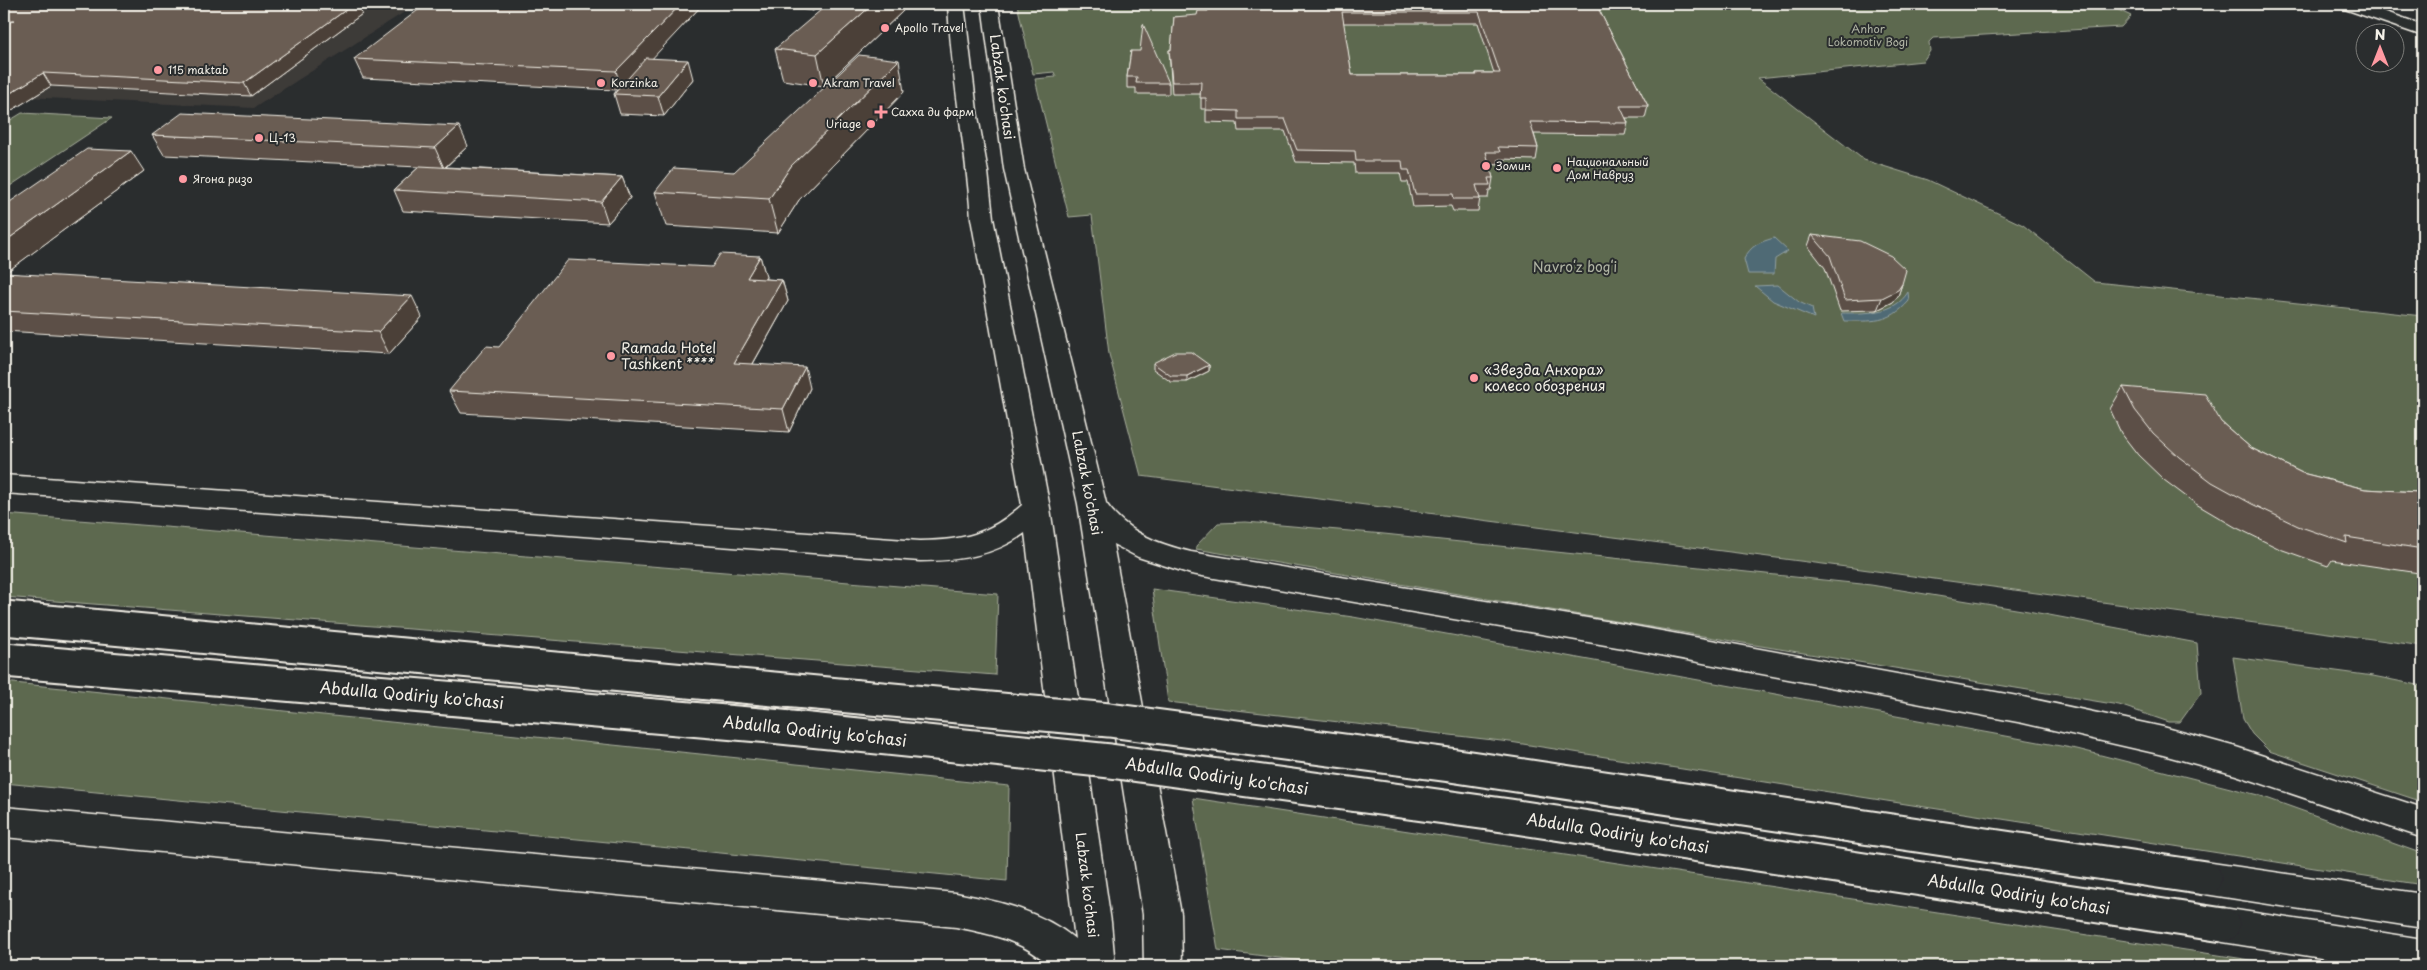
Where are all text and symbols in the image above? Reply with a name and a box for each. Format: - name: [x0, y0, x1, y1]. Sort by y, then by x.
- place label: Apollo Travel: [895, 19, 964, 36]
- park label: Anhor Lokomotiv Bogi: [1828, 20, 1908, 50]
- marker: Apollo Travel: [879, 22, 891, 34]
- north arrow: [2354, 22, 2404, 72]
- text: N: [2374, 24, 2386, 45]
- street label: Labzak ko'chasi: [985, 33, 1020, 141]
- place label: 115 maktab: [168, 61, 228, 78]
- marker: 115 maktab: [152, 64, 164, 76]
- place label: Korzinka: [611, 74, 658, 91]
- place label: Akram Travel: [823, 74, 895, 91]
- marker: Korzinka: [595, 77, 607, 89]
- marker: Akram Travel: [807, 77, 819, 89]
- place label: Сахха ди фарм: [891, 103, 974, 120]
- marker: Сахха ди фарм: [875, 106, 887, 118]
- place label: Uriage: [826, 115, 861, 132]
- marker: Uriage: [865, 118, 877, 130]
- place label: Ц-13: [269, 129, 296, 146]
- marker: Ц-13: [253, 132, 265, 144]
- place label: Национальный Дом Навруз: [1566, 153, 1649, 183]
- place label: Зомин: [1496, 157, 1531, 174]
- marker: Зомин: [1480, 160, 1492, 172]
- marker: Национальный Дом Навруз: [1551, 162, 1563, 174]
- place label: Ягона ризо: [193, 170, 253, 187]
- marker: Ягона ризо: [177, 173, 189, 185]
- park label: Navroʻz bogʻi: [1533, 256, 1617, 277]
- place label: Ramada Hotel Tashkent ****: [621, 337, 716, 374]
- marker: Ramada Hotel Tashkent ****: [605, 350, 617, 362]
- place label: «Звезда Анхора» колесо обозрения: [1484, 359, 1606, 396]
- marker: «Звезда Анхора» колесо обозрения: [1468, 372, 1480, 384]
- street label: Labzak ko'chasi: [1067, 429, 1108, 537]
- street label: Abdulla Qodiriy ko'chasi: [319, 674, 505, 714]
- street label: Abdulla Qodiriy ko'chasi: [722, 708, 908, 752]
- street label: Abdulla Qodiriy ko'chasi: [1124, 750, 1310, 800]
- street label: Abdulla Qodiriy ko'chasi: [1525, 806, 1711, 858]
- street label: Labzak ko'chasi: [1071, 831, 1104, 939]
- street label: Abdulla Qodiriy ko'chasi: [1926, 867, 2112, 919]

